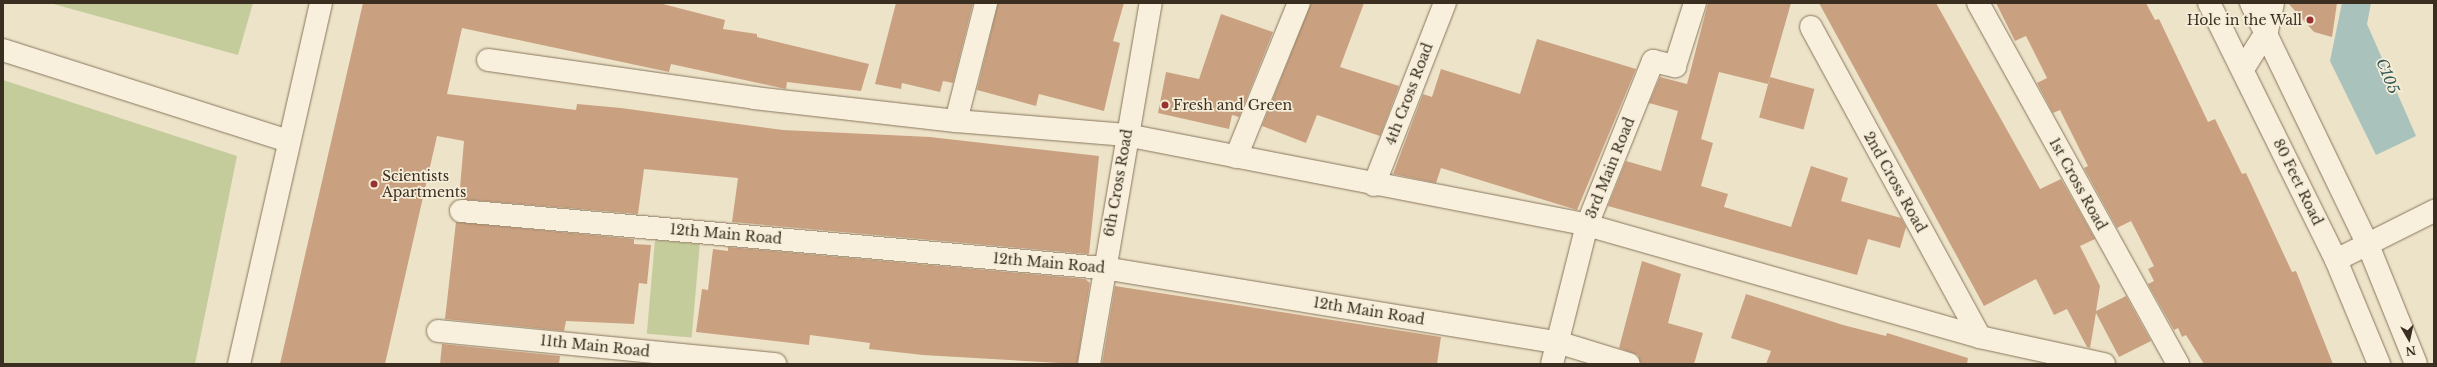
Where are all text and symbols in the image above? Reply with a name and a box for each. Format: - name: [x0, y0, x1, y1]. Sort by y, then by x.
- place label: Hole in the Wall: [2186, 12, 2302, 28]
- marker: Hole in the Wall: [2305, 15, 2315, 25]
- street label: 4th Cross Road: [1382, 41, 1436, 147]
- water label: C105: [2373, 56, 2403, 96]
- place label: Fresh and Green: [1173, 97, 1292, 113]
- marker: Fresh and Green: [1160, 100, 1170, 110]
- street label: 3rd Main Road: [1582, 115, 1638, 221]
- street label: 6th Cross Road: [1100, 128, 1136, 238]
- street label: 2nd Cross Road: [1860, 129, 1930, 235]
- street label: 1st Cross Road: [2046, 135, 2110, 233]
- street label: 80 Feet Road: [2270, 136, 2326, 228]
- place label: Scientists Apartments: [382, 168, 466, 200]
- marker: Scientists Apartments: [369, 179, 379, 189]
- street label: 12th Main Road: [669, 221, 783, 247]
- street label: 12th Main Road: [992, 250, 1106, 276]
- street label: 12th Main Road: [1312, 294, 1426, 328]
- north arrow: [2389, 319, 2429, 359]
- street label: 11th Main Road: [539, 332, 651, 360]
- text: N: [2405, 343, 2417, 359]

